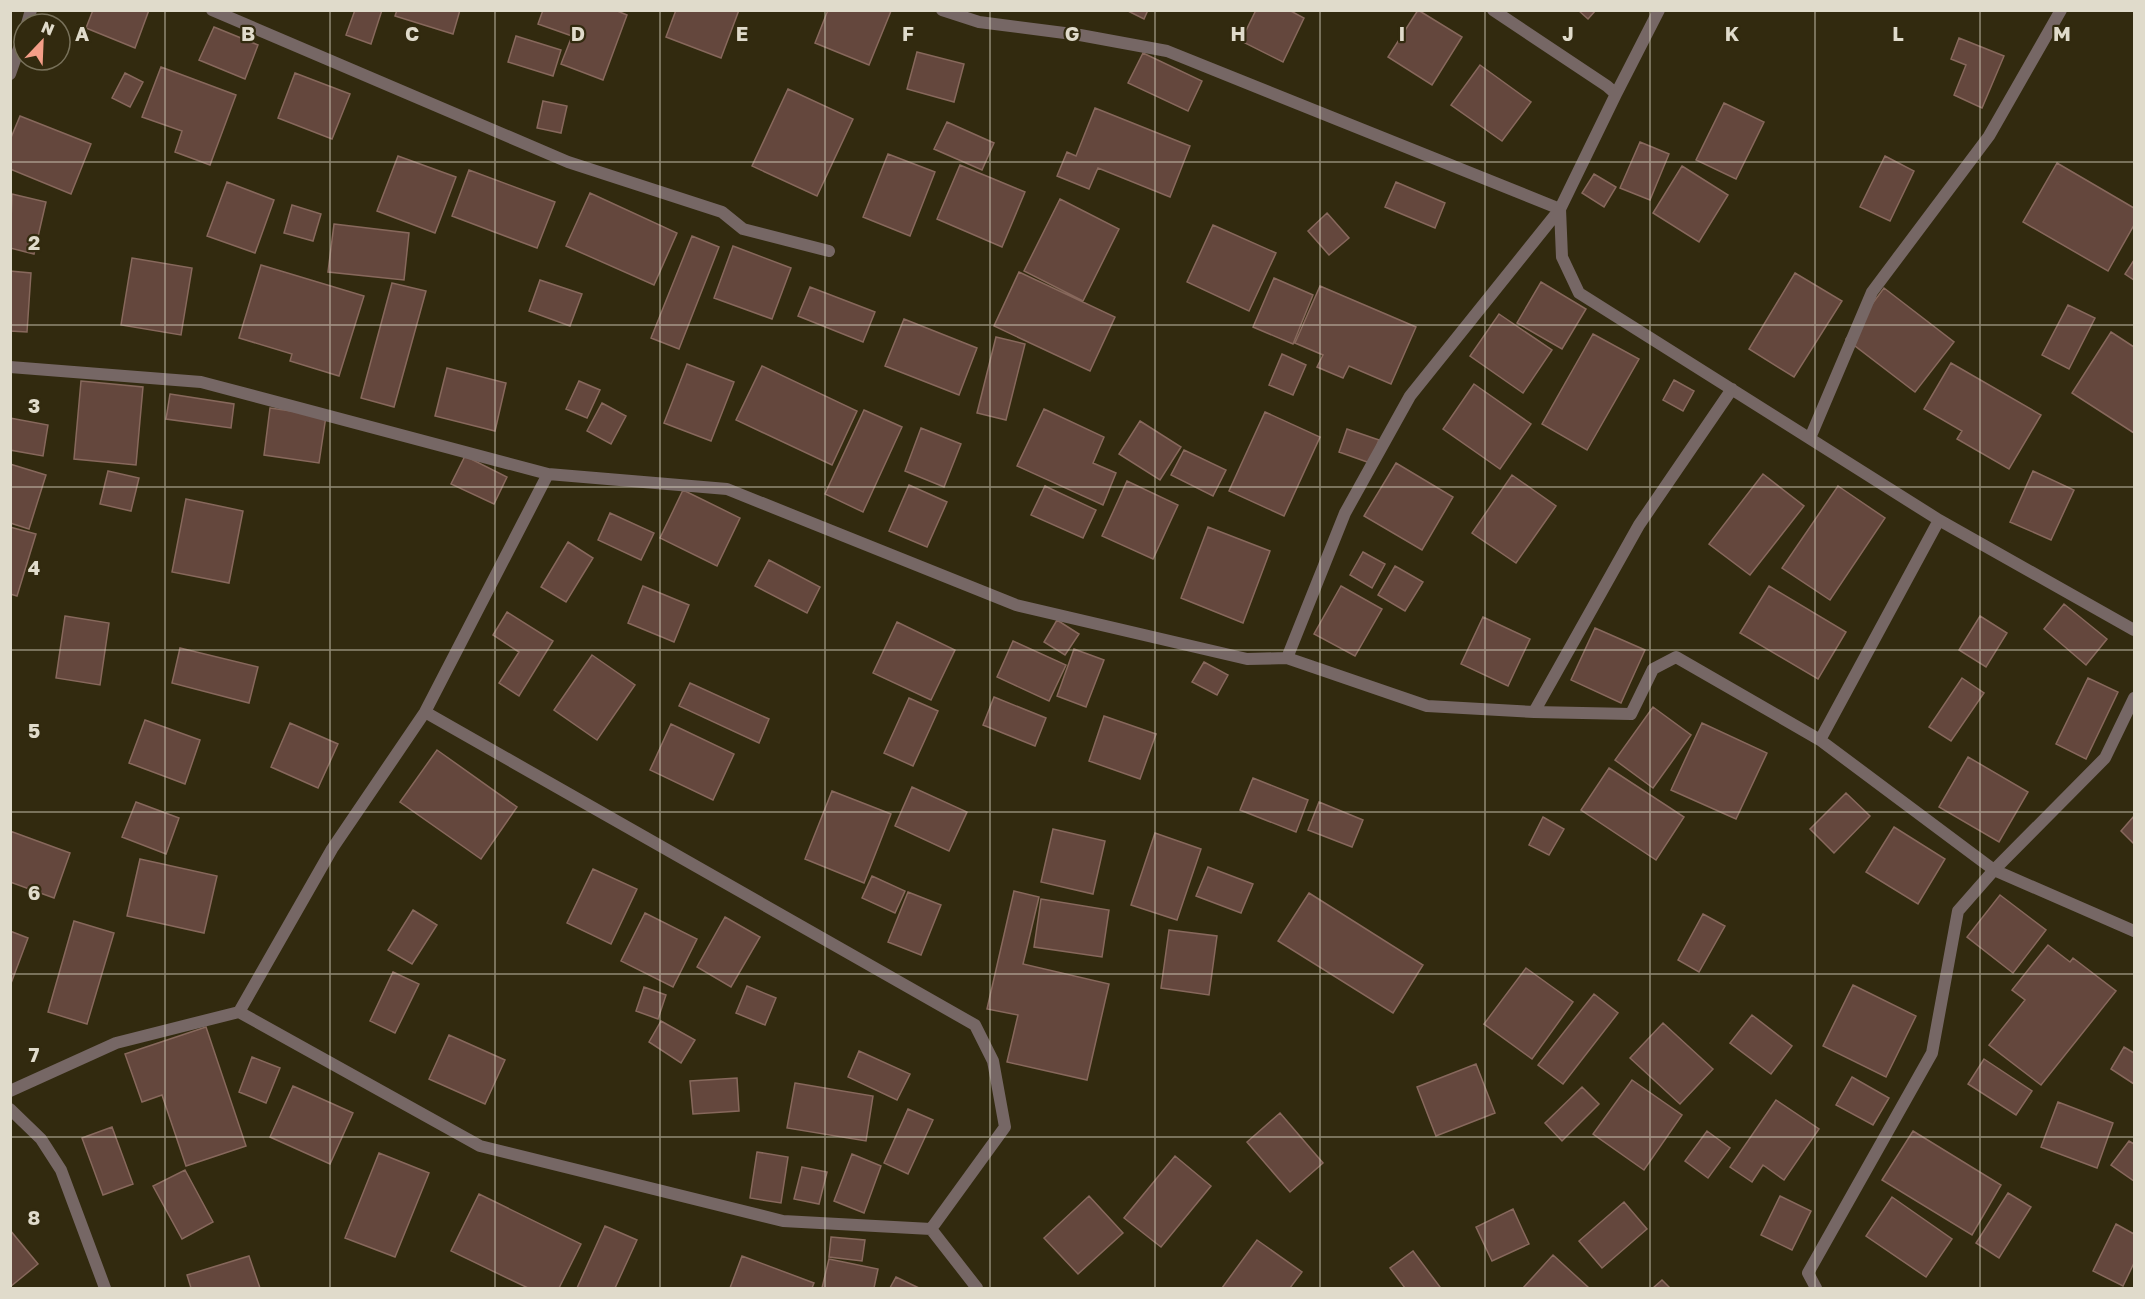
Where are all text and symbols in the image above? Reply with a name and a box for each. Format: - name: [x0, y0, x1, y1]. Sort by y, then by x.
- north arrow: [12, 12, 72, 72]
- text: N: [38, 17, 57, 40]
- text: A: [75, 21, 89, 45]
- text: B: [241, 21, 255, 45]
- text: C: [405, 21, 419, 45]
- text: D: [571, 21, 585, 45]
- text: E: [736, 21, 748, 45]
- text: F: [902, 21, 914, 45]
- text: G: [1065, 21, 1079, 45]
- text: H: [1230, 21, 1246, 45]
- text: I: [1399, 21, 1405, 45]
- text: J: [1562, 21, 1574, 45]
- text: K: [1725, 21, 1740, 45]
- text: L: [1892, 21, 1904, 45]
- text: M: [2053, 21, 2071, 45]
- text: 2: [28, 230, 40, 254]
- text: 3: [28, 393, 40, 417]
- text: 4: [28, 555, 40, 579]
- text: 5: [28, 718, 40, 742]
- text: 6: [28, 880, 40, 904]
- text: 7: [29, 1042, 40, 1066]
- text: 8: [28, 1205, 40, 1229]

